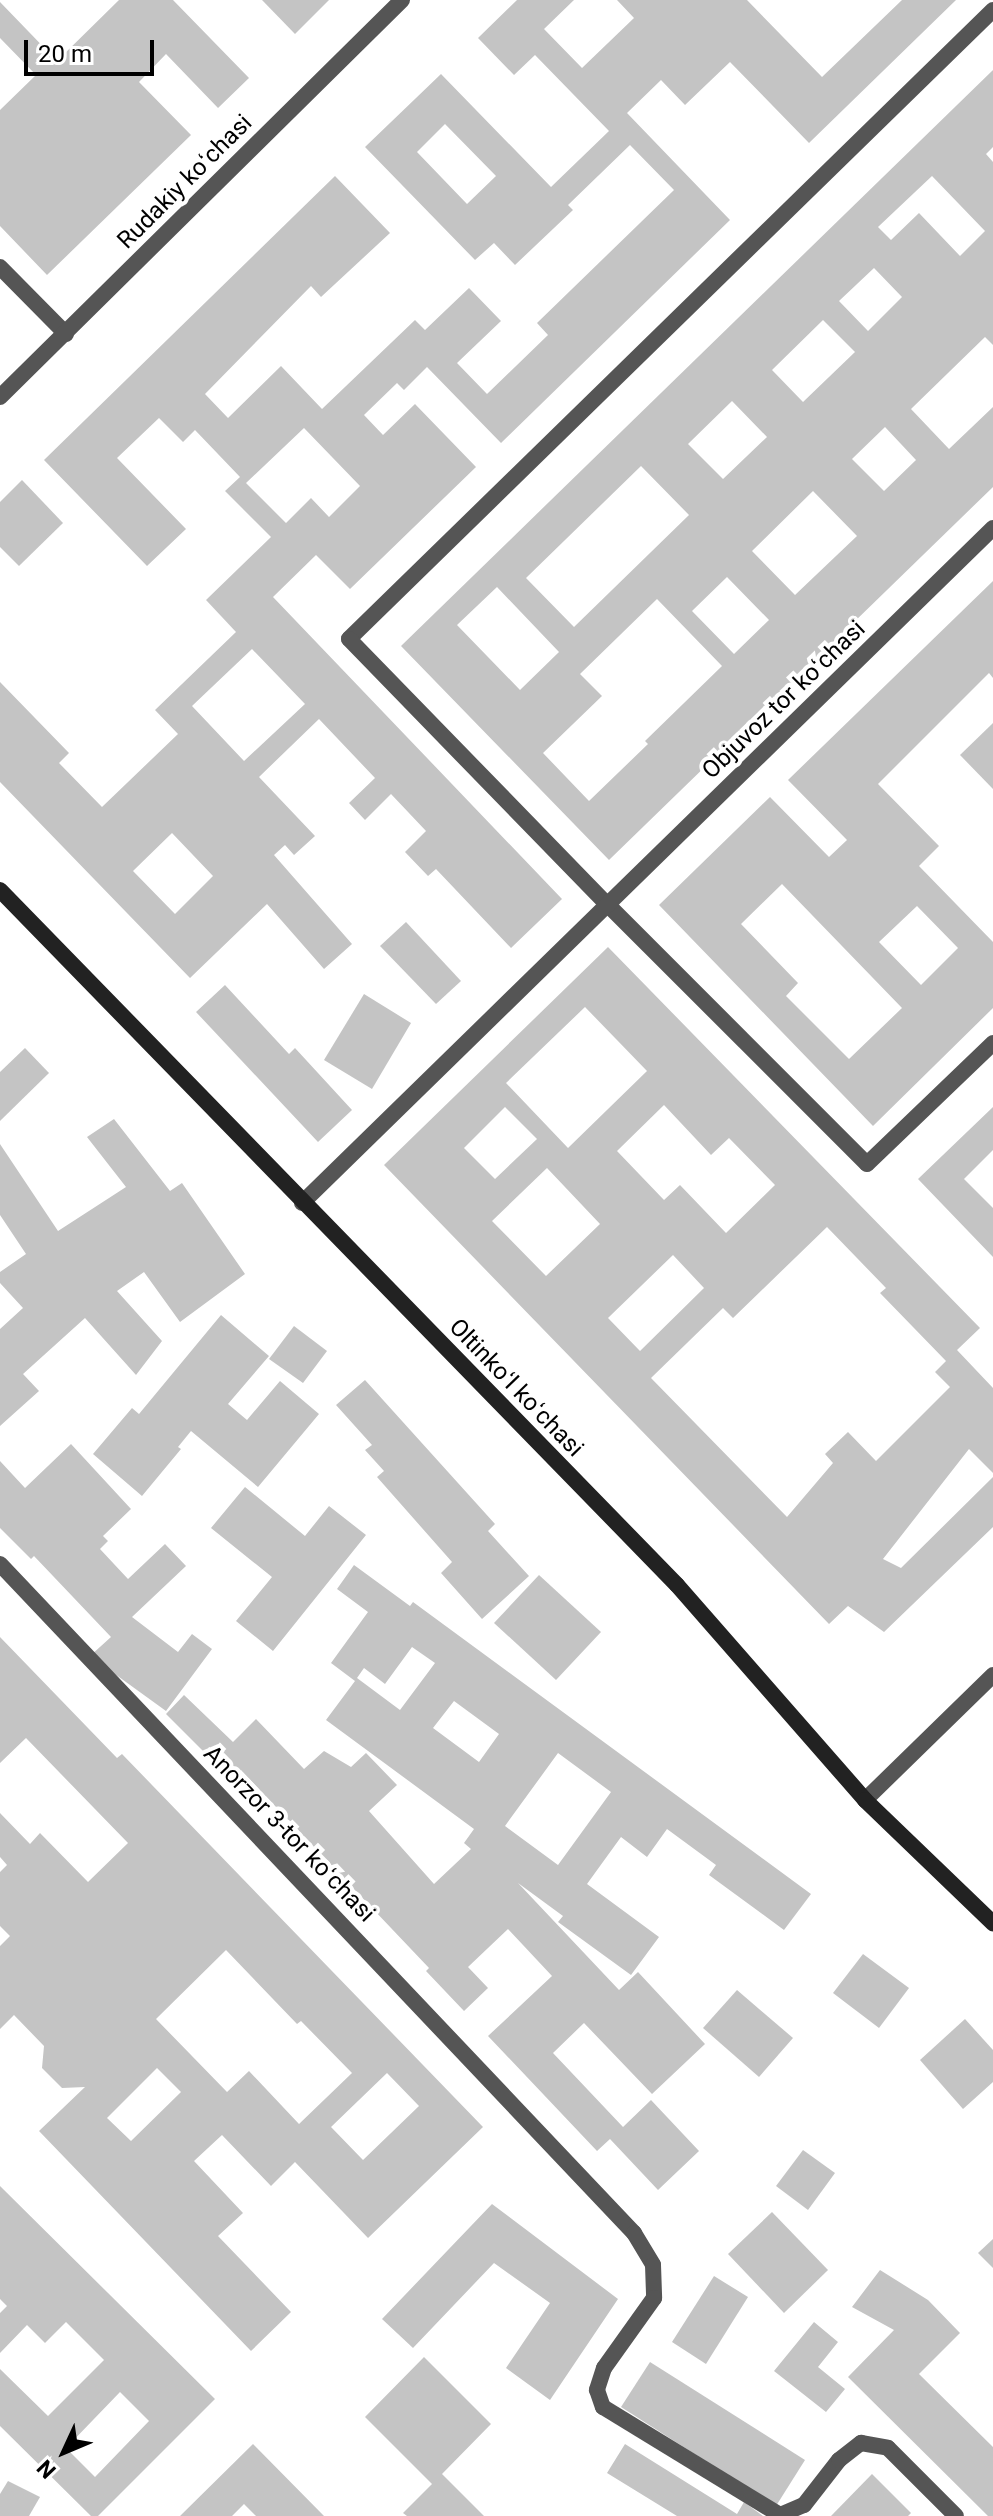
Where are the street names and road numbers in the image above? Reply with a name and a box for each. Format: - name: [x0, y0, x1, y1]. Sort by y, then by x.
- street label: Rudakiy koʻchasi: [112, 109, 258, 255]
- street label: Objuvoz tor koʻchasi: [697, 615, 871, 785]
- street label: Oltinkoʻl koʻchasi: [443, 1313, 589, 1463]
- street label: Anorzor 3-tor koʻchasi: [197, 1740, 381, 1928]

